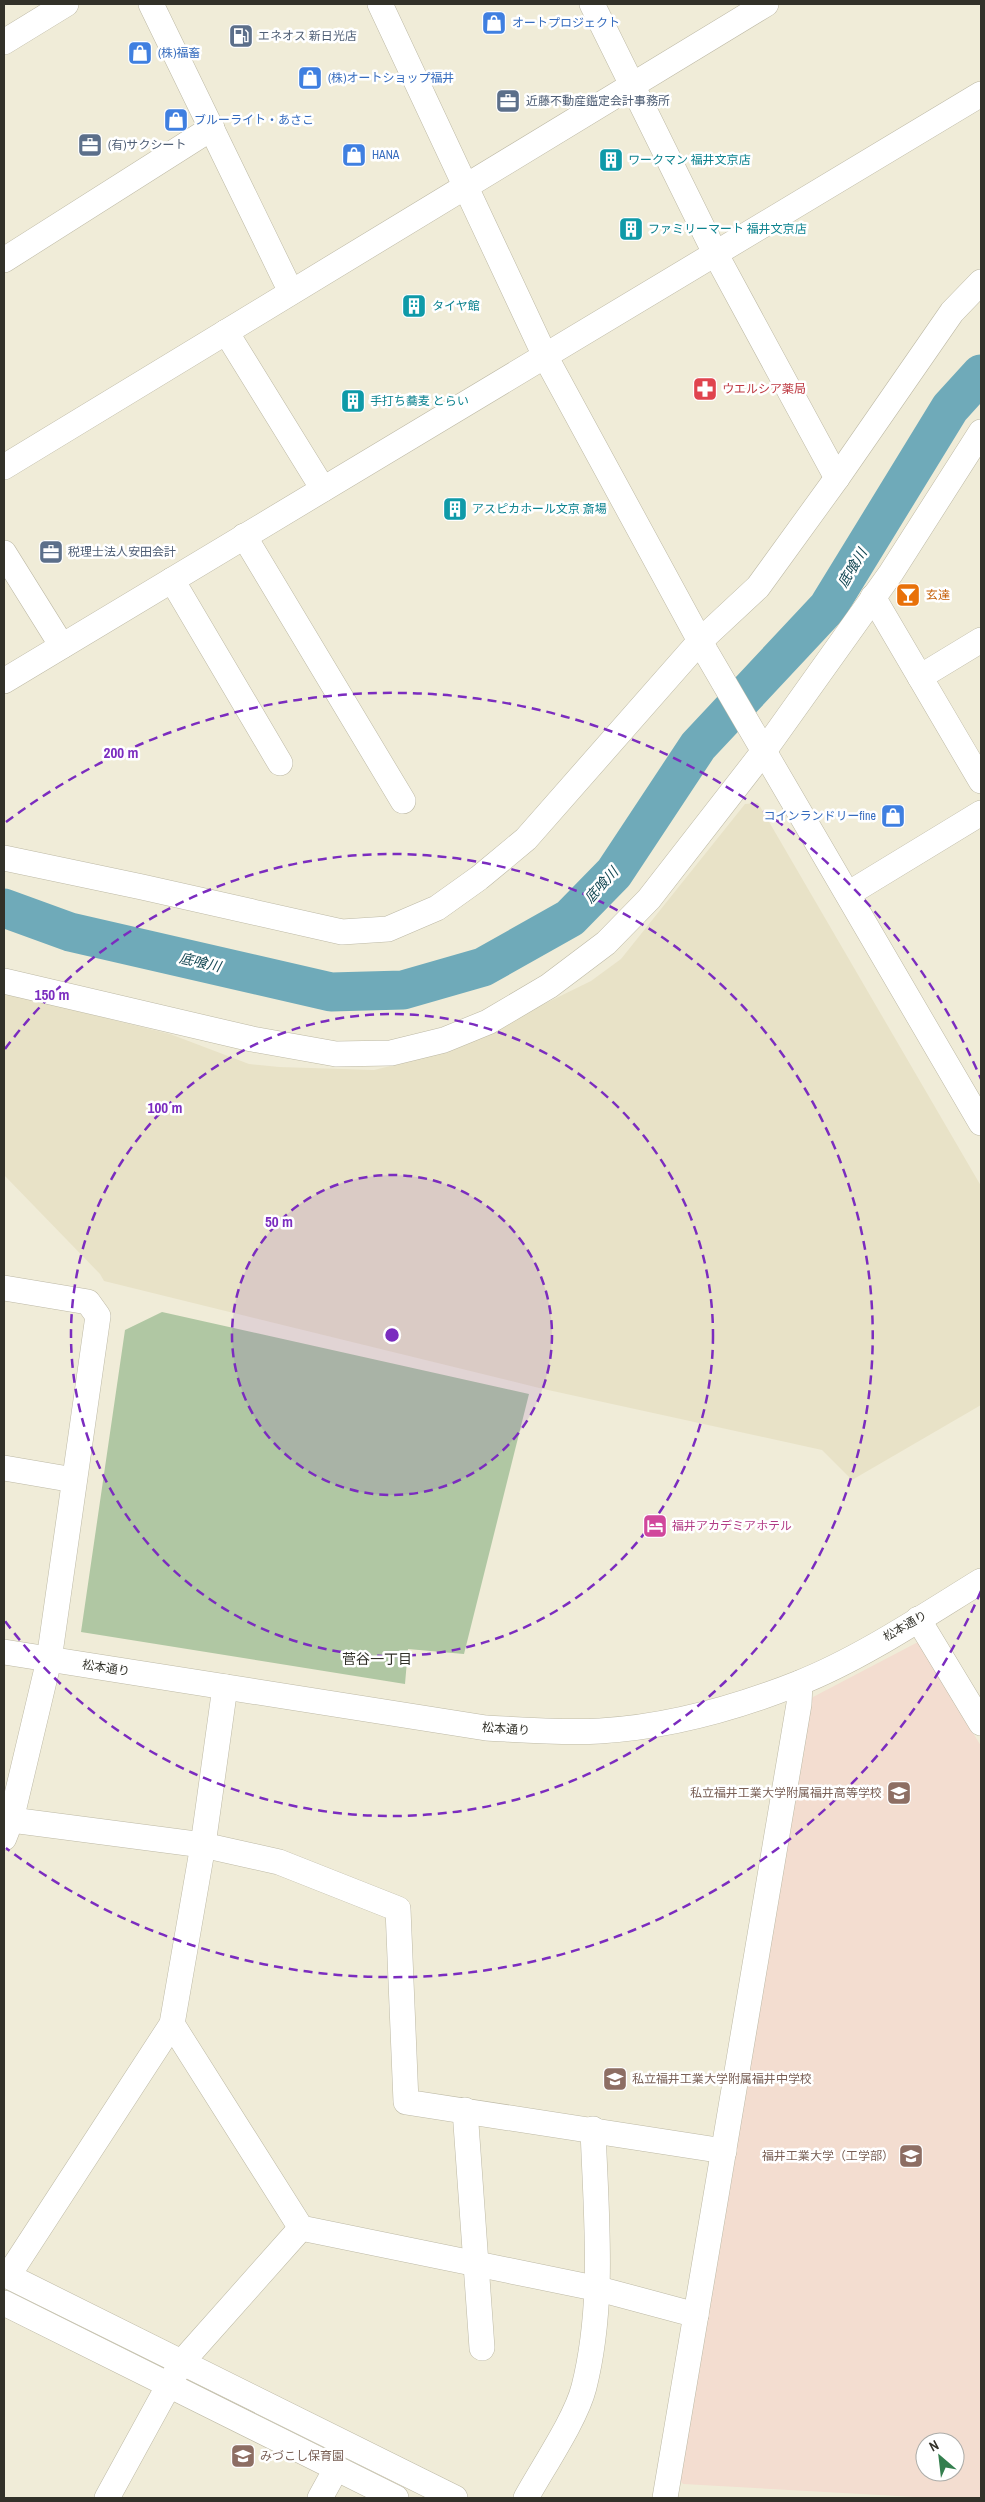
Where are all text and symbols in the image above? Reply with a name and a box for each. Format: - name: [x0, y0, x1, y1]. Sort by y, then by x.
- shop icon: オートプロジェクト: [481, 10, 507, 36]
- place label: オートプロジェクト: [512, 15, 620, 31]
- fuel station icon: エネオス 新日光店: [228, 23, 254, 49]
- place label: エネオス 新日光店: [258, 28, 357, 44]
- shop icon: (株)福畜: [127, 40, 153, 66]
- place label: (株)福畜: [158, 45, 201, 61]
- shop icon: (株)オートショップ福井: [297, 65, 323, 91]
- place label: (株)オートショップ福井: [328, 70, 455, 86]
- office icon: 近藤不動産鑑定会計事務所: [495, 88, 521, 114]
- place label: 近藤不動産鑑定会計事務所: [526, 93, 670, 109]
- shop icon: ブルーライト・あさこ: [163, 107, 189, 133]
- place label: ブルーライト・あさこ: [194, 112, 314, 128]
- office icon: (有)サクシート: [77, 132, 103, 158]
- place label: (有)サクシート: [108, 137, 187, 153]
- shop icon: HANA: [341, 142, 367, 168]
- place label: HANA: [372, 147, 400, 163]
- building icon: ワークマン 福井文京店: [598, 147, 624, 173]
- place label: ワークマン 福井文京店: [628, 152, 751, 168]
- building icon: ファミリーマート 福井文京店: [618, 216, 644, 242]
- place label: ファミリーマート 福井文京店: [648, 221, 807, 237]
- building icon: タイヤ館: [401, 293, 427, 319]
- place label: タイヤ館: [432, 298, 480, 314]
- pharmacy icon: ウエルシア薬局: [692, 376, 718, 402]
- place label: ウエルシア薬局: [722, 381, 806, 397]
- building icon: 手打ち蕎麦 とらい: [340, 388, 366, 414]
- place label: 手打ち蕎麦 とらい: [370, 393, 469, 409]
- building icon: アスピカホール文京 斎場: [442, 496, 468, 522]
- place label: アスピカホール文京 斎場: [472, 501, 607, 517]
- office icon: 税理士法人安田会計: [38, 539, 64, 565]
- place label: 税理士法人安田会計: [68, 544, 176, 560]
- water label: 底喰川: [833, 544, 872, 591]
- bar icon: 玄達: [895, 582, 921, 608]
- place label: 玄達: [926, 587, 950, 603]
- text: 200 m: [104, 742, 138, 763]
- shop icon: コインランドリーfine: [880, 803, 906, 829]
- place label: コインランドリーfine: [764, 808, 876, 824]
- water label: 底喰川: [580, 862, 623, 907]
- water label: 底喰川: [178, 949, 224, 976]
- text: 150 m: [35, 984, 69, 1005]
- text: 100 m: [148, 1097, 182, 1118]
- text: 50 m: [265, 1211, 293, 1232]
- centre of rings: [383, 1326, 401, 1344]
- hotel icon: 福井アカデミアホテル: [642, 1513, 668, 1539]
- place label: 福井アカデミアホテル: [672, 1518, 792, 1534]
- street label: 松本通り: [880, 1607, 930, 1645]
- district label: 菅谷一丁目: [342, 1650, 412, 1668]
- street label: 松本通り: [81, 1656, 131, 1680]
- street label: 松本通り: [481, 1719, 531, 1739]
- school or university icon: 私立福井工業大学附属福井高等学校: [886, 1780, 912, 1806]
- place label: 私立福井工業大学附属福井高等学校: [690, 1785, 882, 1801]
- school or university icon: 私立福井工業大学附属福井中学校: [602, 2066, 628, 2092]
- place label: 私立福井工業大学附属福井中学校: [632, 2071, 812, 2087]
- school or university icon: 福井工業大学（工学部）: [898, 2143, 924, 2169]
- place label: 福井工業大学（工学部）: [762, 2148, 894, 2164]
- north arrow: [915, 2432, 965, 2482]
- text: N: [926, 2436, 942, 2455]
- school or university icon: みづこし保育園: [230, 2443, 256, 2469]
- place label: みづこし保育園: [260, 2448, 344, 2464]

